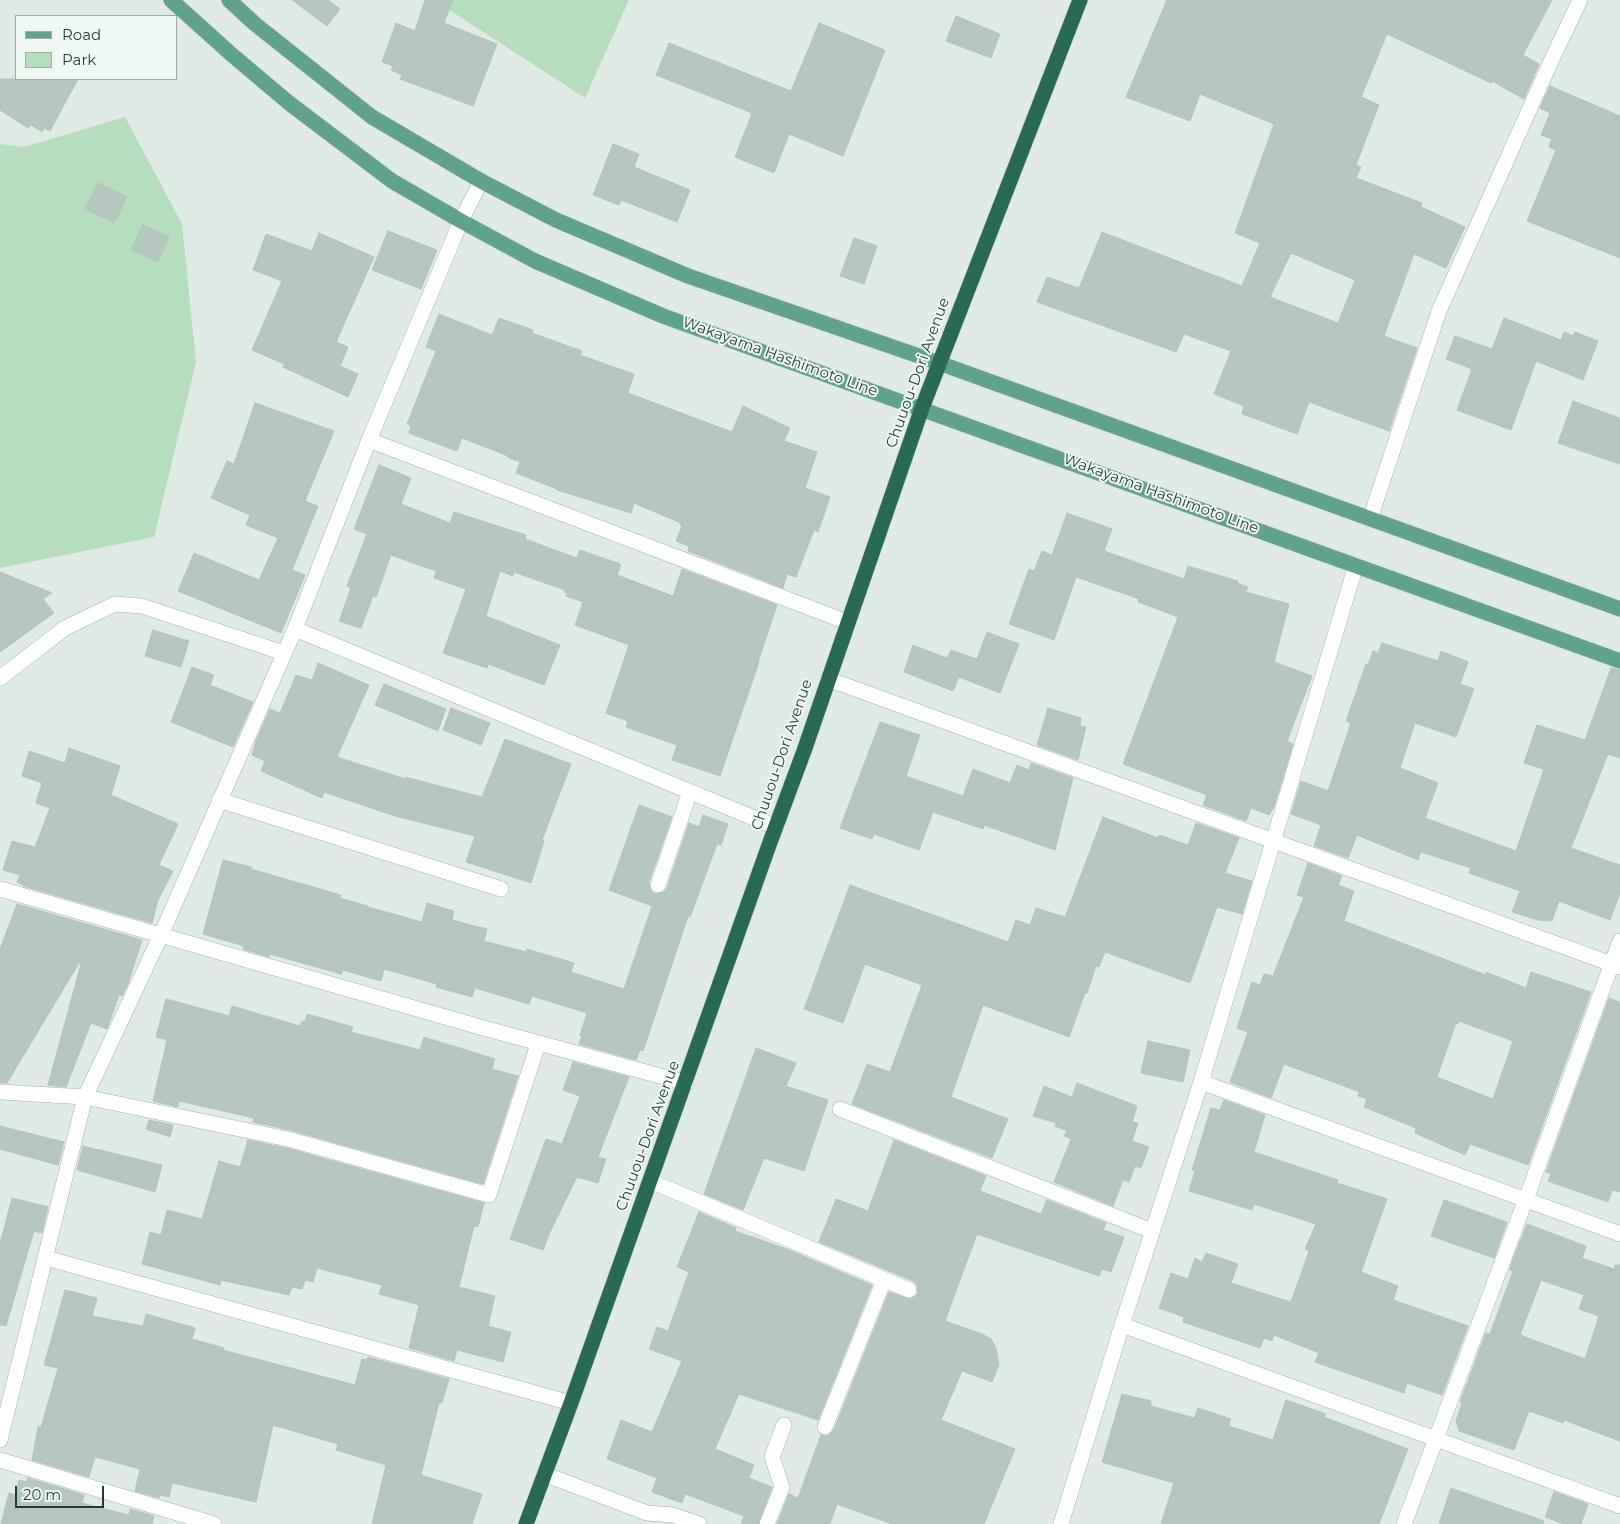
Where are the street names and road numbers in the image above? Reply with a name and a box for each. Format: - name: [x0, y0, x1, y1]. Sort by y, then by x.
- street label: Chuuou-Dori Avenue: [882, 295, 954, 451]
- street label: Wakayama Hashimoto Line: [680, 313, 880, 401]
- street label: Wakayama Hashimoto Line: [1061, 450, 1261, 538]
- street label: Chuuou-Dori Avenue: [748, 677, 816, 833]
- street label: Chuuou-Dori Avenue: [612, 1058, 684, 1214]

